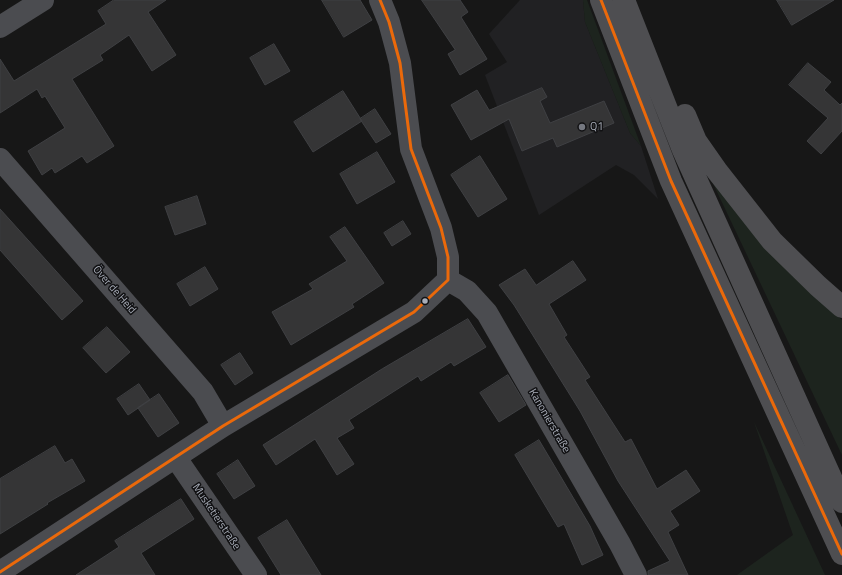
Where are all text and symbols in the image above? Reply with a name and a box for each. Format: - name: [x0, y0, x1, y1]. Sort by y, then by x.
- place label: Q1: [590, 120, 603, 134]
- marker: Q1: [577, 122, 587, 132]
- street label: Över de Heid: [90, 263, 138, 317]
- unlabelled marker: [420, 296, 430, 306]
- street label: Kanonierstraße: [525, 387, 573, 455]
- street label: Musketierstraße: [189, 482, 243, 552]

